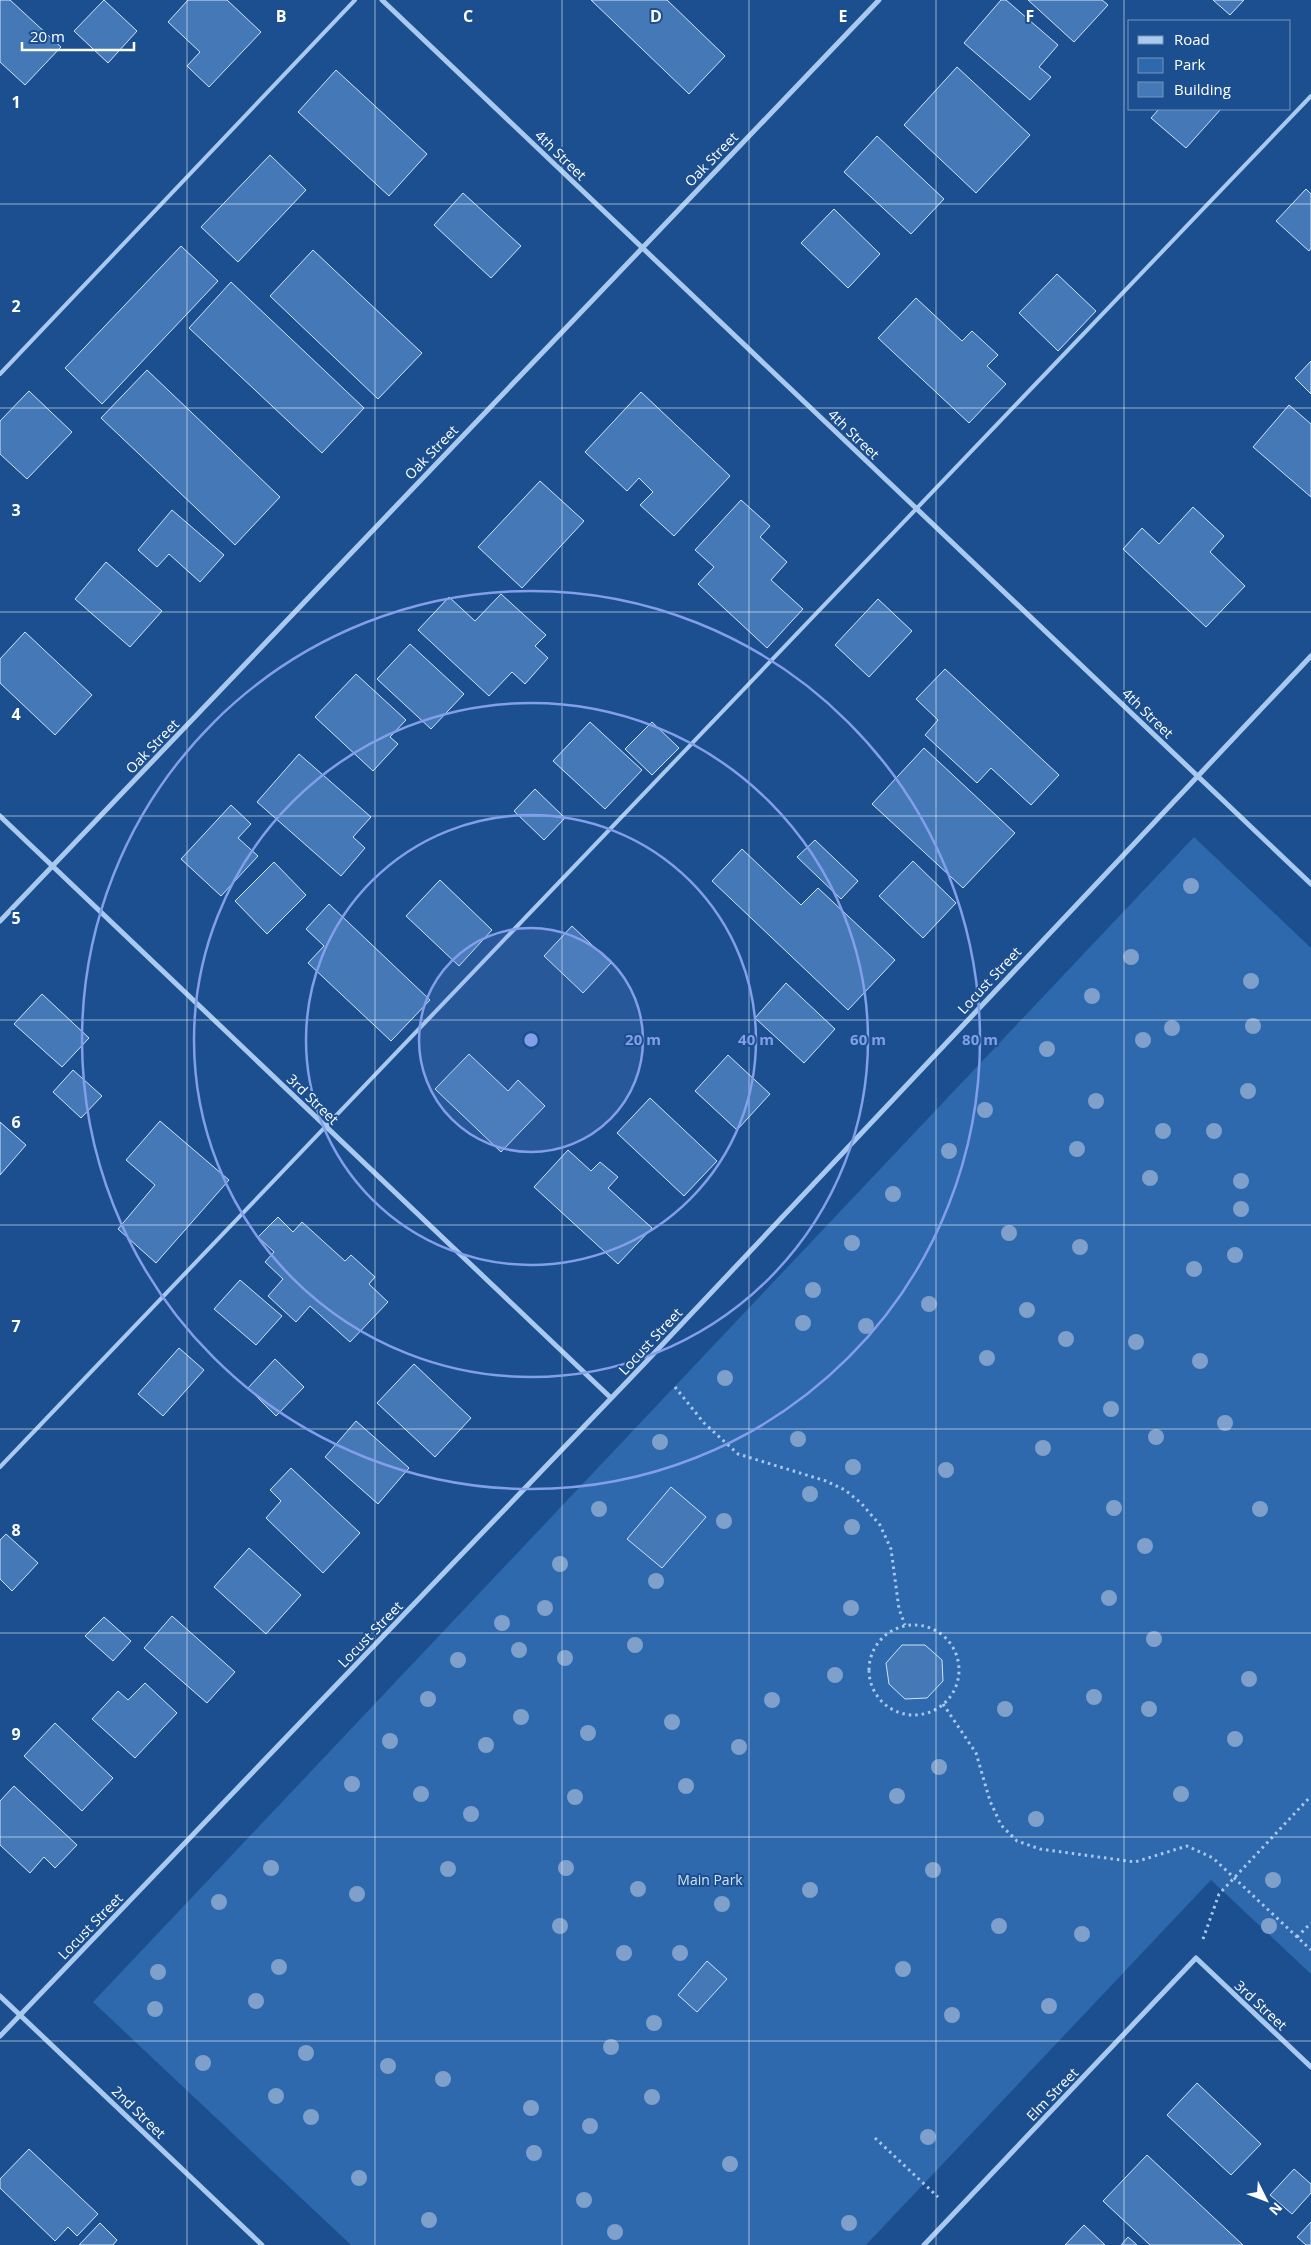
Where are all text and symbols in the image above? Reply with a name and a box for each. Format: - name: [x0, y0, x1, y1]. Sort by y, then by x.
- text: B: [276, 5, 286, 27]
- text: C: [463, 5, 473, 27]
- text: D: [650, 5, 662, 27]
- text: E: [839, 5, 848, 27]
- text: F: [1026, 5, 1034, 27]
- scale bar: [22, 20, 135, 52]
- legend: [1128, 20, 1291, 110]
- text: 20 m: [30, 26, 65, 46]
- text: Road: [1174, 29, 1210, 49]
- text: Park: [1174, 54, 1205, 74]
- text: Building: [1174, 79, 1231, 99]
- text: 1: [11, 91, 21, 113]
- street label: 4th Street: [531, 126, 591, 184]
- street label: Oak Street: [680, 128, 742, 190]
- text: 2: [11, 295, 21, 317]
- street label: 4th Street: [824, 405, 884, 463]
- street label: Oak Street: [400, 421, 462, 483]
- text: 3: [11, 499, 21, 521]
- street label: 4th Street: [1118, 684, 1178, 742]
- text: 4: [11, 703, 21, 725]
- street label: Oak Street: [121, 715, 183, 777]
- text: 5: [11, 907, 21, 929]
- street label: Locust Street: [953, 942, 1025, 1018]
- text: 20 m: [625, 1029, 661, 1049]
- text: 40 m: [738, 1029, 774, 1049]
- text: 60 m: [850, 1029, 886, 1049]
- text: 80 m: [962, 1029, 998, 1049]
- centre of rings: [522, 1031, 540, 1049]
- street label: 3rd Street: [283, 1070, 343, 1128]
- text: 6: [11, 1111, 21, 1133]
- street label: Locust Street: [614, 1303, 686, 1379]
- text: 7: [11, 1315, 21, 1337]
- text: 8: [11, 1519, 21, 1541]
- street label: Locust Street: [333, 1597, 407, 1671]
- text: 9: [11, 1723, 21, 1745]
- park label: Main Park: [677, 1870, 743, 1889]
- street label: Locust Street: [53, 1889, 127, 1963]
- street label: 3rd Street: [1231, 1976, 1291, 2034]
- street label: Elm Street: [1022, 2063, 1082, 2125]
- street label: 2nd Street: [108, 2082, 170, 2142]
- north arrow: [1241, 2175, 1291, 2225]
- text: N: [1265, 2198, 1287, 2220]

